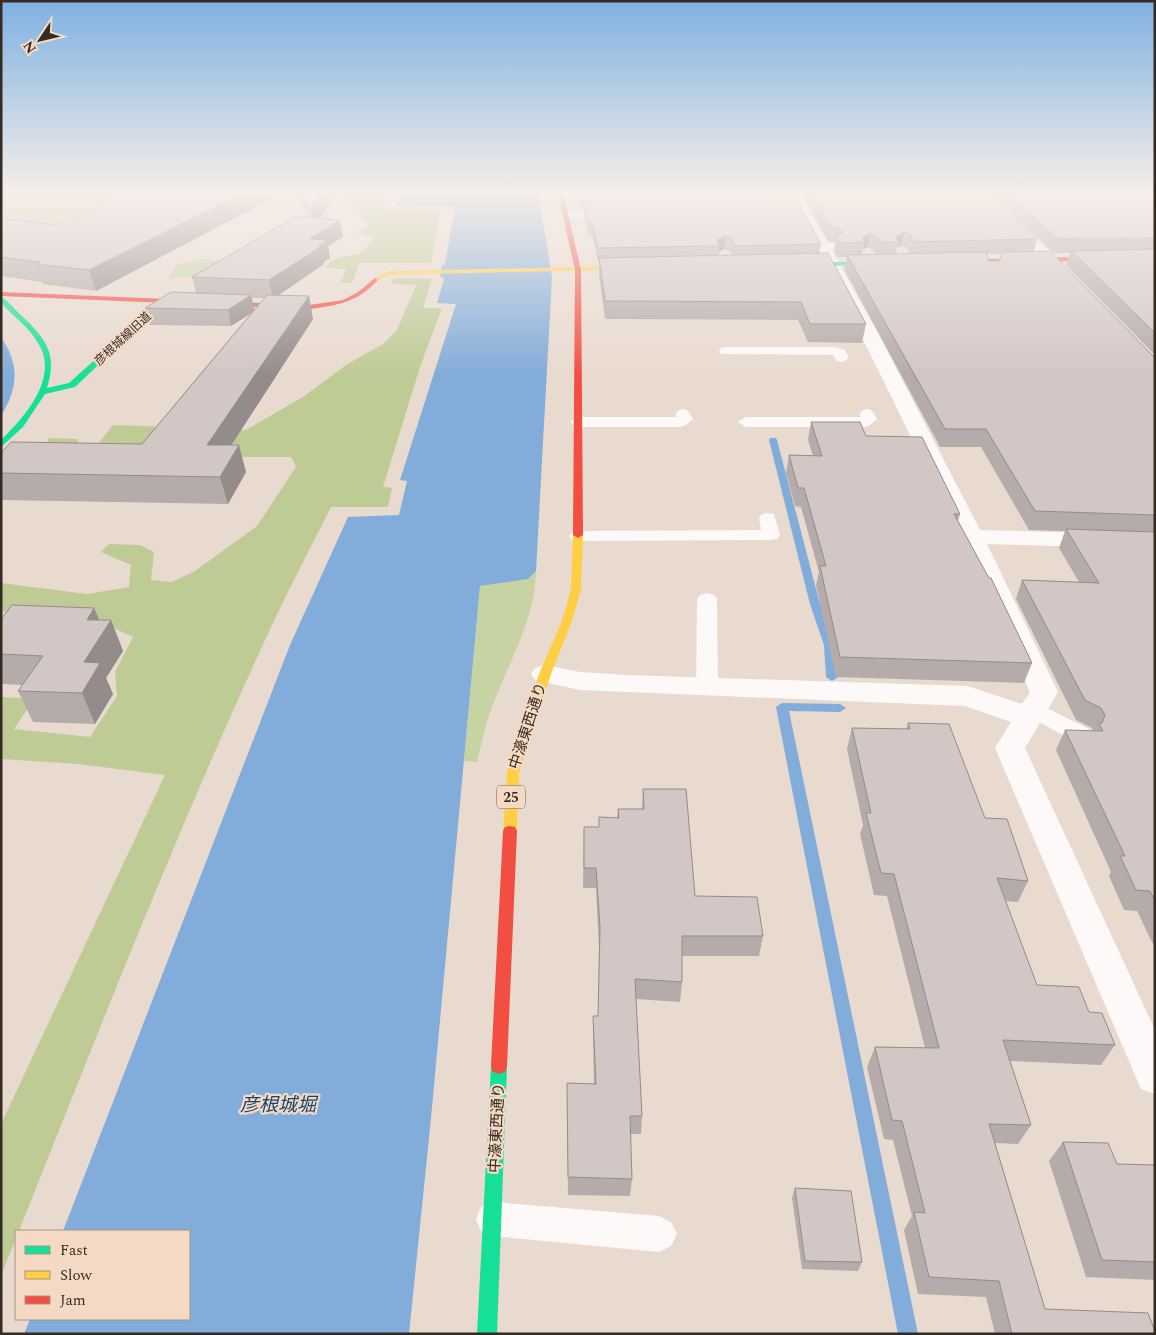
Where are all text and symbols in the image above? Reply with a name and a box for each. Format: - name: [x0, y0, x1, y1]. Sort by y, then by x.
- north arrow: [15, 15, 65, 65]
- text: N: [18, 36, 42, 58]
- street label: 彦根城線旧道: [90, 307, 156, 371]
- street label: 中濠東西通り: [503, 680, 553, 772]
- road number: 25: [497, 786, 525, 809]
- street label: 中濠東西通り: [483, 1082, 511, 1174]
- water label: 彦根城堀: [240, 1091, 319, 1120]
- legend: [15, 1230, 190, 1320]
- text: Fast: [60, 1239, 88, 1262]
- text: Slow: [60, 1264, 92, 1287]
- text: Jam: [60, 1289, 86, 1312]

